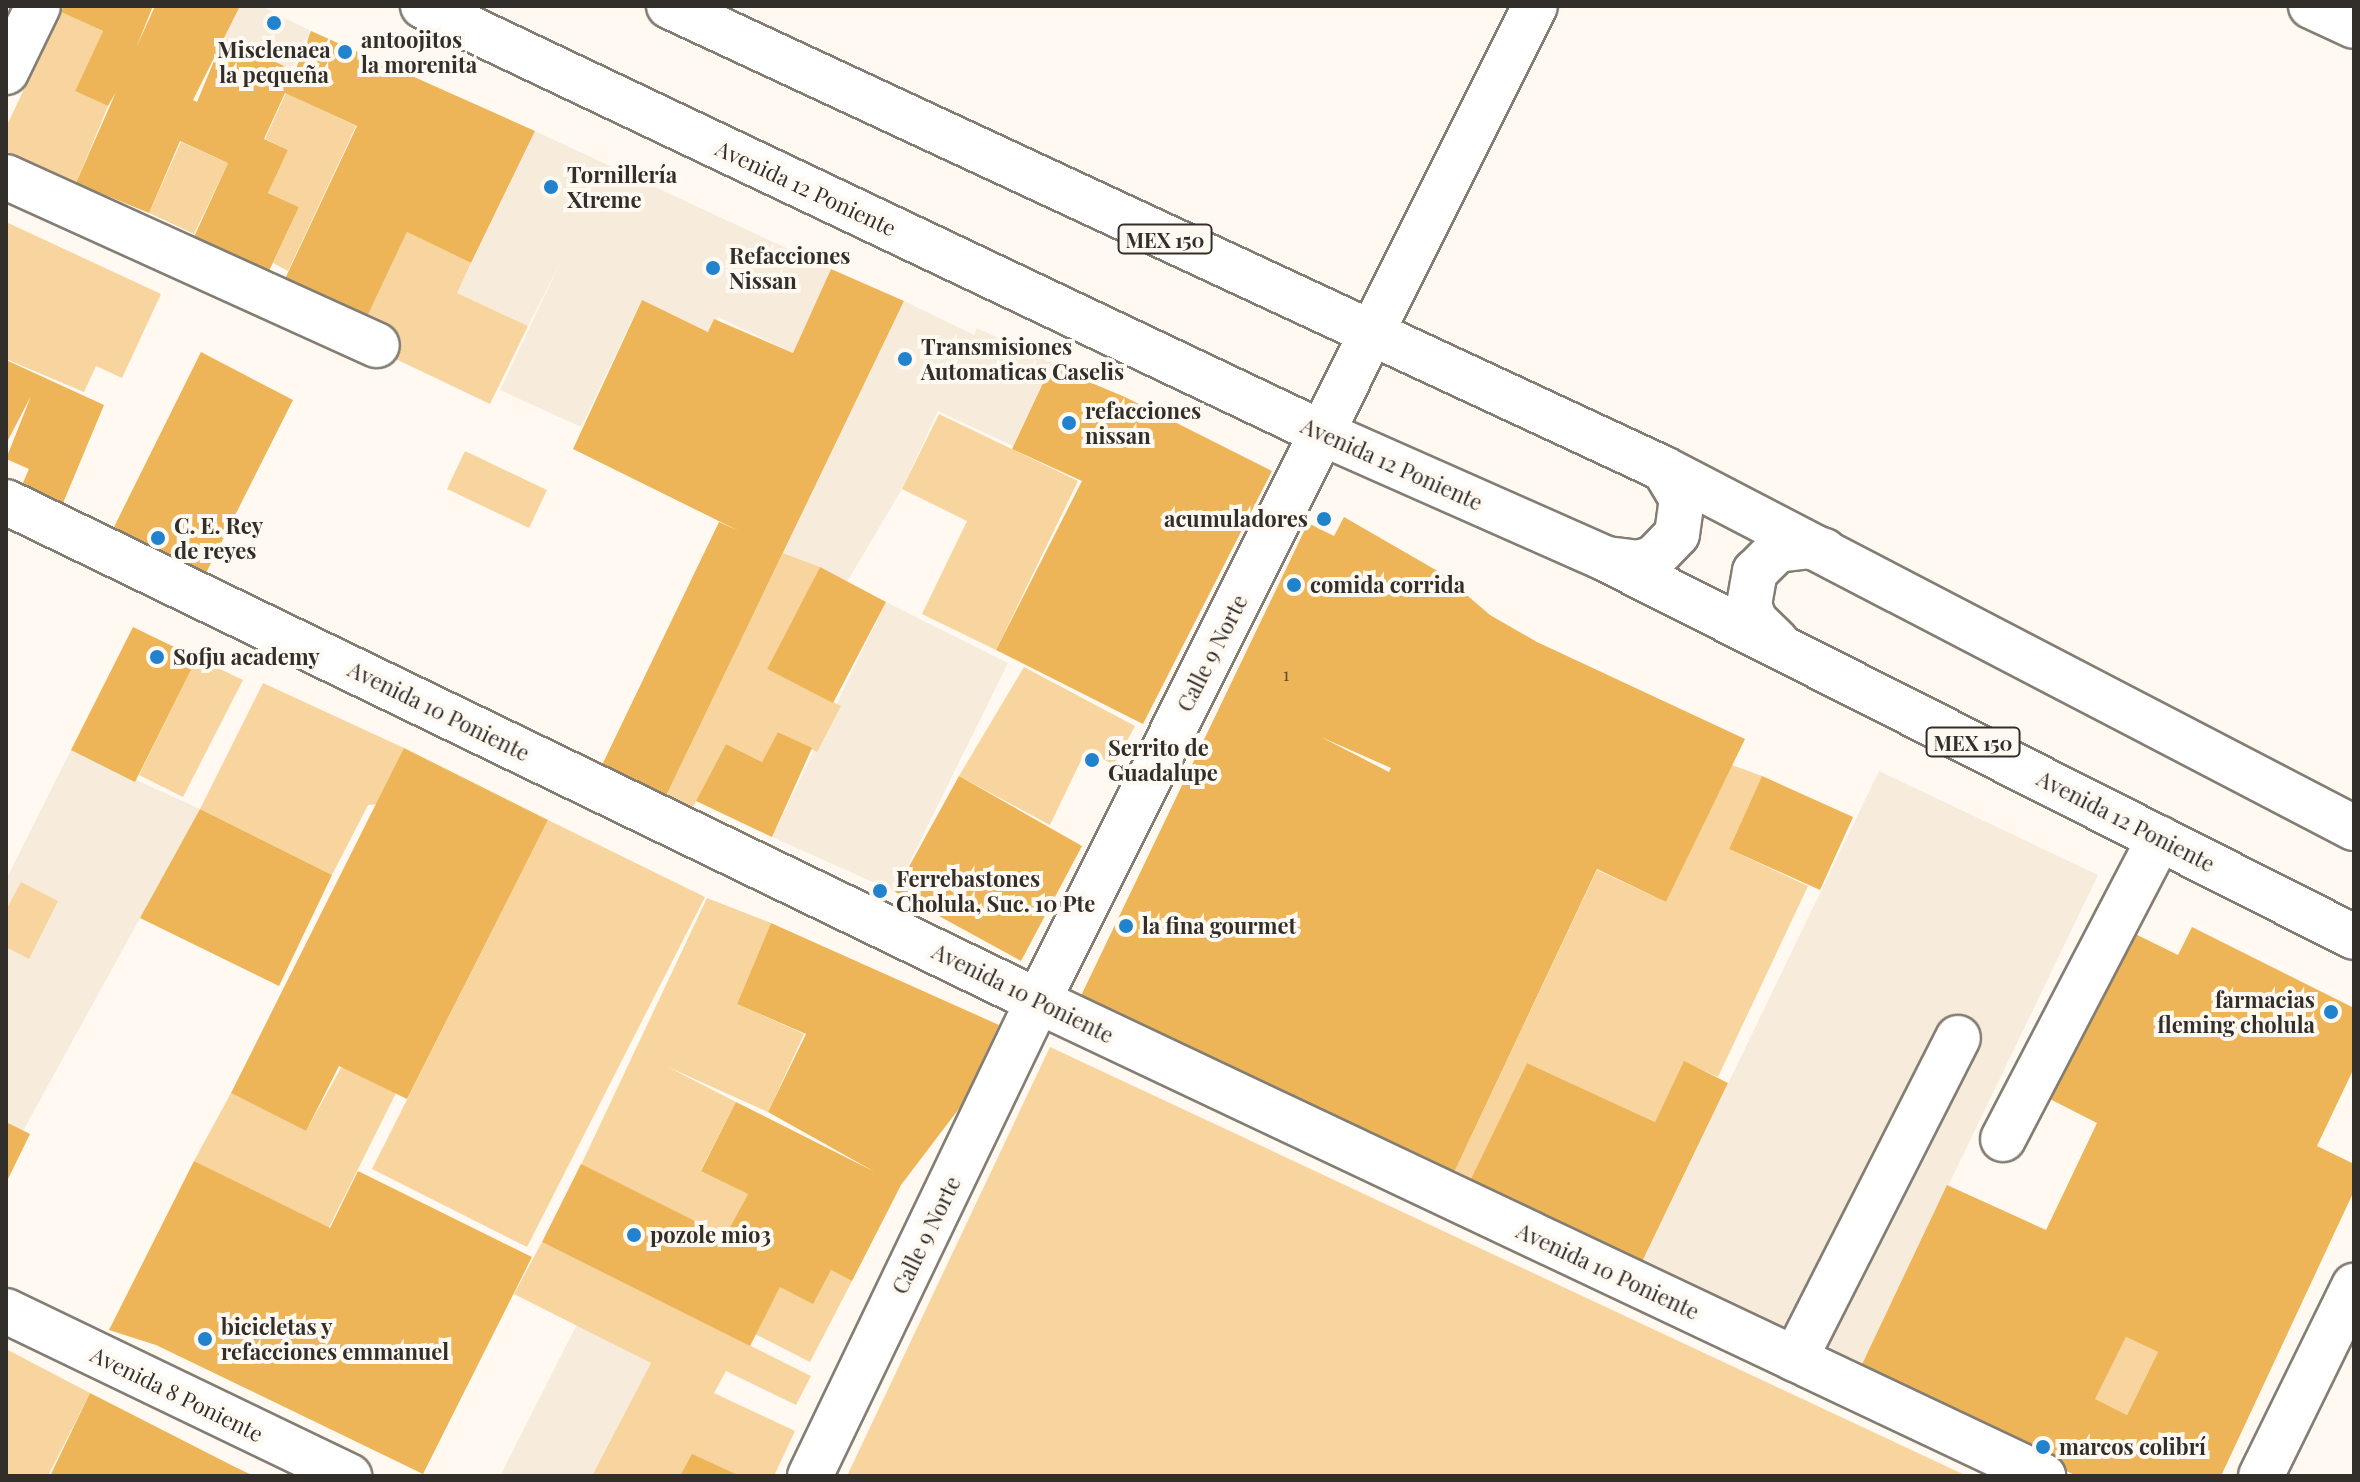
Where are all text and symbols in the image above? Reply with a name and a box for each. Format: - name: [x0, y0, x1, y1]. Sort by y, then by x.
- marker: Misclenaea la pequeña: [265, 14, 283, 32]
- place label: antoojitos la morenita: [361, 26, 477, 78]
- place label: Misclenaea la pequeña: [217, 36, 331, 88]
- marker: antoojitos la morenita: [336, 43, 354, 61]
- street label: Avenida 12 Poniente: [712, 135, 900, 241]
- place label: Tornillería Xtreme: [567, 161, 677, 212]
- marker: Tornillería Xtreme: [542, 178, 560, 196]
- road number: MEX 150: [1117, 223, 1213, 255]
- place label: Refacciones Nissan: [729, 242, 850, 294]
- marker: Refacciones Nissan: [704, 259, 722, 277]
- place label: Transmisiones Automaticas Caselis: [921, 333, 1124, 384]
- marker: Transmisiones Automaticas Caselis: [896, 350, 914, 368]
- place label: refacciones nissan: [1085, 397, 1201, 448]
- street label: Avenida 12 Poniente: [1297, 412, 1487, 516]
- marker: refacciones nissan: [1060, 414, 1078, 432]
- place label: acumuladores: [1164, 506, 1308, 532]
- marker: acumuladores: [1315, 510, 1333, 528]
- place label: C. E. Rey de reyes: [174, 512, 263, 564]
- marker: C. E. Rey de reyes: [149, 529, 167, 547]
- place label: comida corrida: [1310, 572, 1465, 598]
- marker: comida corrida: [1285, 576, 1303, 594]
- street label: Calle 9 Norte: [1171, 590, 1253, 716]
- place label: Sofju academy: [173, 644, 320, 670]
- marker: Sofju academy: [148, 648, 166, 666]
- street label: Avenida 10 Poniente: [344, 656, 534, 766]
- house number: 1: [1283, 663, 1289, 685]
- road number: MEX 150: [1925, 726, 2021, 758]
- place label: Serrito de Guadalupe: [1108, 734, 1218, 786]
- marker: Serrito de Guadalupe: [1083, 751, 1101, 769]
- street label: Avenida 12 Poniente: [2033, 765, 2219, 877]
- place label: Ferrebastones Cholula, Suc. 10 Pte: [896, 865, 1095, 916]
- marker: Ferrebastones Cholula, Suc. 10 Pte: [871, 882, 889, 900]
- place label: la fina gourmet: [1142, 913, 1297, 939]
- marker: la fina gourmet: [1117, 917, 1135, 935]
- street label: Avenida 10 Poniente: [928, 938, 1118, 1048]
- place label: farmacias fleming cholula: [2157, 986, 2315, 1038]
- marker: farmacias fleming cholula: [2322, 1003, 2340, 1021]
- street label: Calle 9 Norte: [886, 1172, 966, 1298]
- street label: Avenida 10 Poniente: [1512, 1217, 1704, 1325]
- place label: pozole mio3: [650, 1222, 771, 1248]
- marker: pozole mio3: [625, 1226, 643, 1244]
- place label: bicicletas y refacciones emmanuel: [221, 1313, 449, 1364]
- marker: bicicletas y refacciones emmanuel: [196, 1330, 214, 1348]
- street label: Avenida 8 Poniente: [86, 1341, 268, 1447]
- place label: marcos colibrí: [2059, 1434, 2206, 1460]
- marker: marcos colibrí: [2034, 1438, 2052, 1456]

